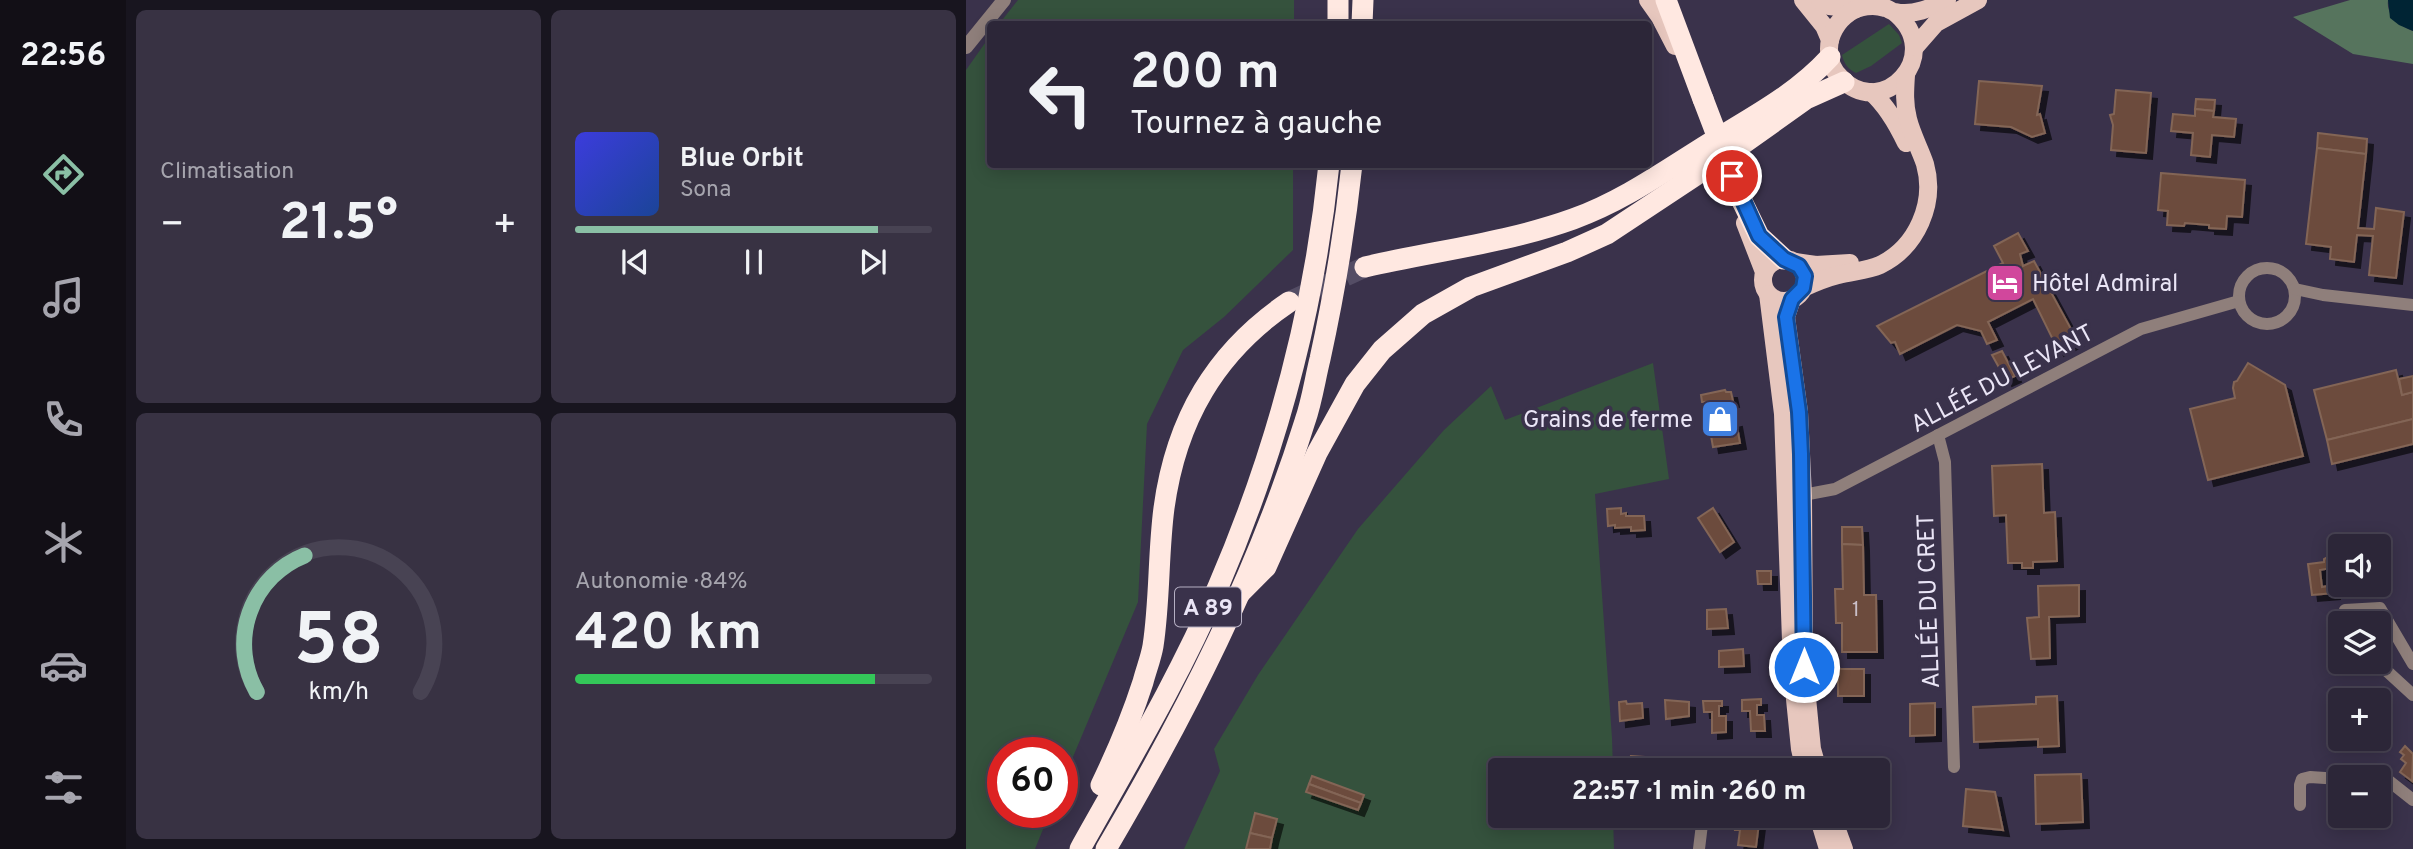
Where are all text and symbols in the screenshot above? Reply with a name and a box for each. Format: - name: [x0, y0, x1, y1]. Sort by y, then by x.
- text: 22:56: [20, 37, 106, 77]
- text: 200 m: [1130, 44, 1280, 106]
- icon: left: [1015, 49, 1106, 140]
- text: Tournez à gauche: [1130, 105, 1382, 145]
- text: Blue Orbit: [680, 143, 804, 176]
- pin: [1702, 146, 1762, 206]
- icon: directions: [39, 150, 88, 199]
- icon: arrive: [1713, 157, 1751, 195]
- text: Climatisation: [160, 158, 294, 187]
- text: Sona: [680, 176, 731, 205]
- text: 21.5°: [279, 192, 398, 258]
- text: −: [160, 202, 185, 251]
- text: +: [492, 202, 517, 251]
- icon: previous: [616, 243, 654, 281]
- icon: pause: [735, 243, 773, 281]
- icon: next: [854, 243, 892, 281]
- hotel icon: Hôtel Admiral: [1984, 262, 2026, 304]
- place label: Hôtel Admiral: [2032, 270, 2178, 300]
- icon: music: [39, 273, 88, 322]
- street label: ALLÉE DU LEVANT: [1905, 317, 2100, 441]
- icon: phone: [39, 395, 88, 444]
- shop icon: Grains de ferme: [1699, 398, 1741, 440]
- place label: Grains de ferme: [1523, 406, 1693, 436]
- street label: ALLÉE DU CRET: [1910, 513, 1948, 689]
- icon: climate: [39, 518, 88, 567]
- map controls: [2328, 534, 2391, 828]
- button: sound: [2328, 534, 2391, 597]
- text: Autonomie · 84%: [575, 568, 748, 597]
- road number: A 89: [1175, 587, 1241, 626]
- house number: 1: [1852, 597, 1860, 624]
- text: 58: [293, 598, 384, 690]
- text: 420 km: [575, 602, 762, 668]
- button: layers: [2328, 611, 2391, 674]
- position arrow: [1767, 630, 1841, 704]
- icon: car: [39, 641, 88, 690]
- text: km/h: [308, 677, 369, 709]
- button: +: [2328, 688, 2391, 751]
- speed limit sign: 60: [987, 737, 1078, 828]
- icon: filters: [39, 763, 88, 812]
- button: −: [2328, 765, 2391, 828]
- text: 22:57 · 1 min · 260 m: [1572, 776, 1806, 809]

